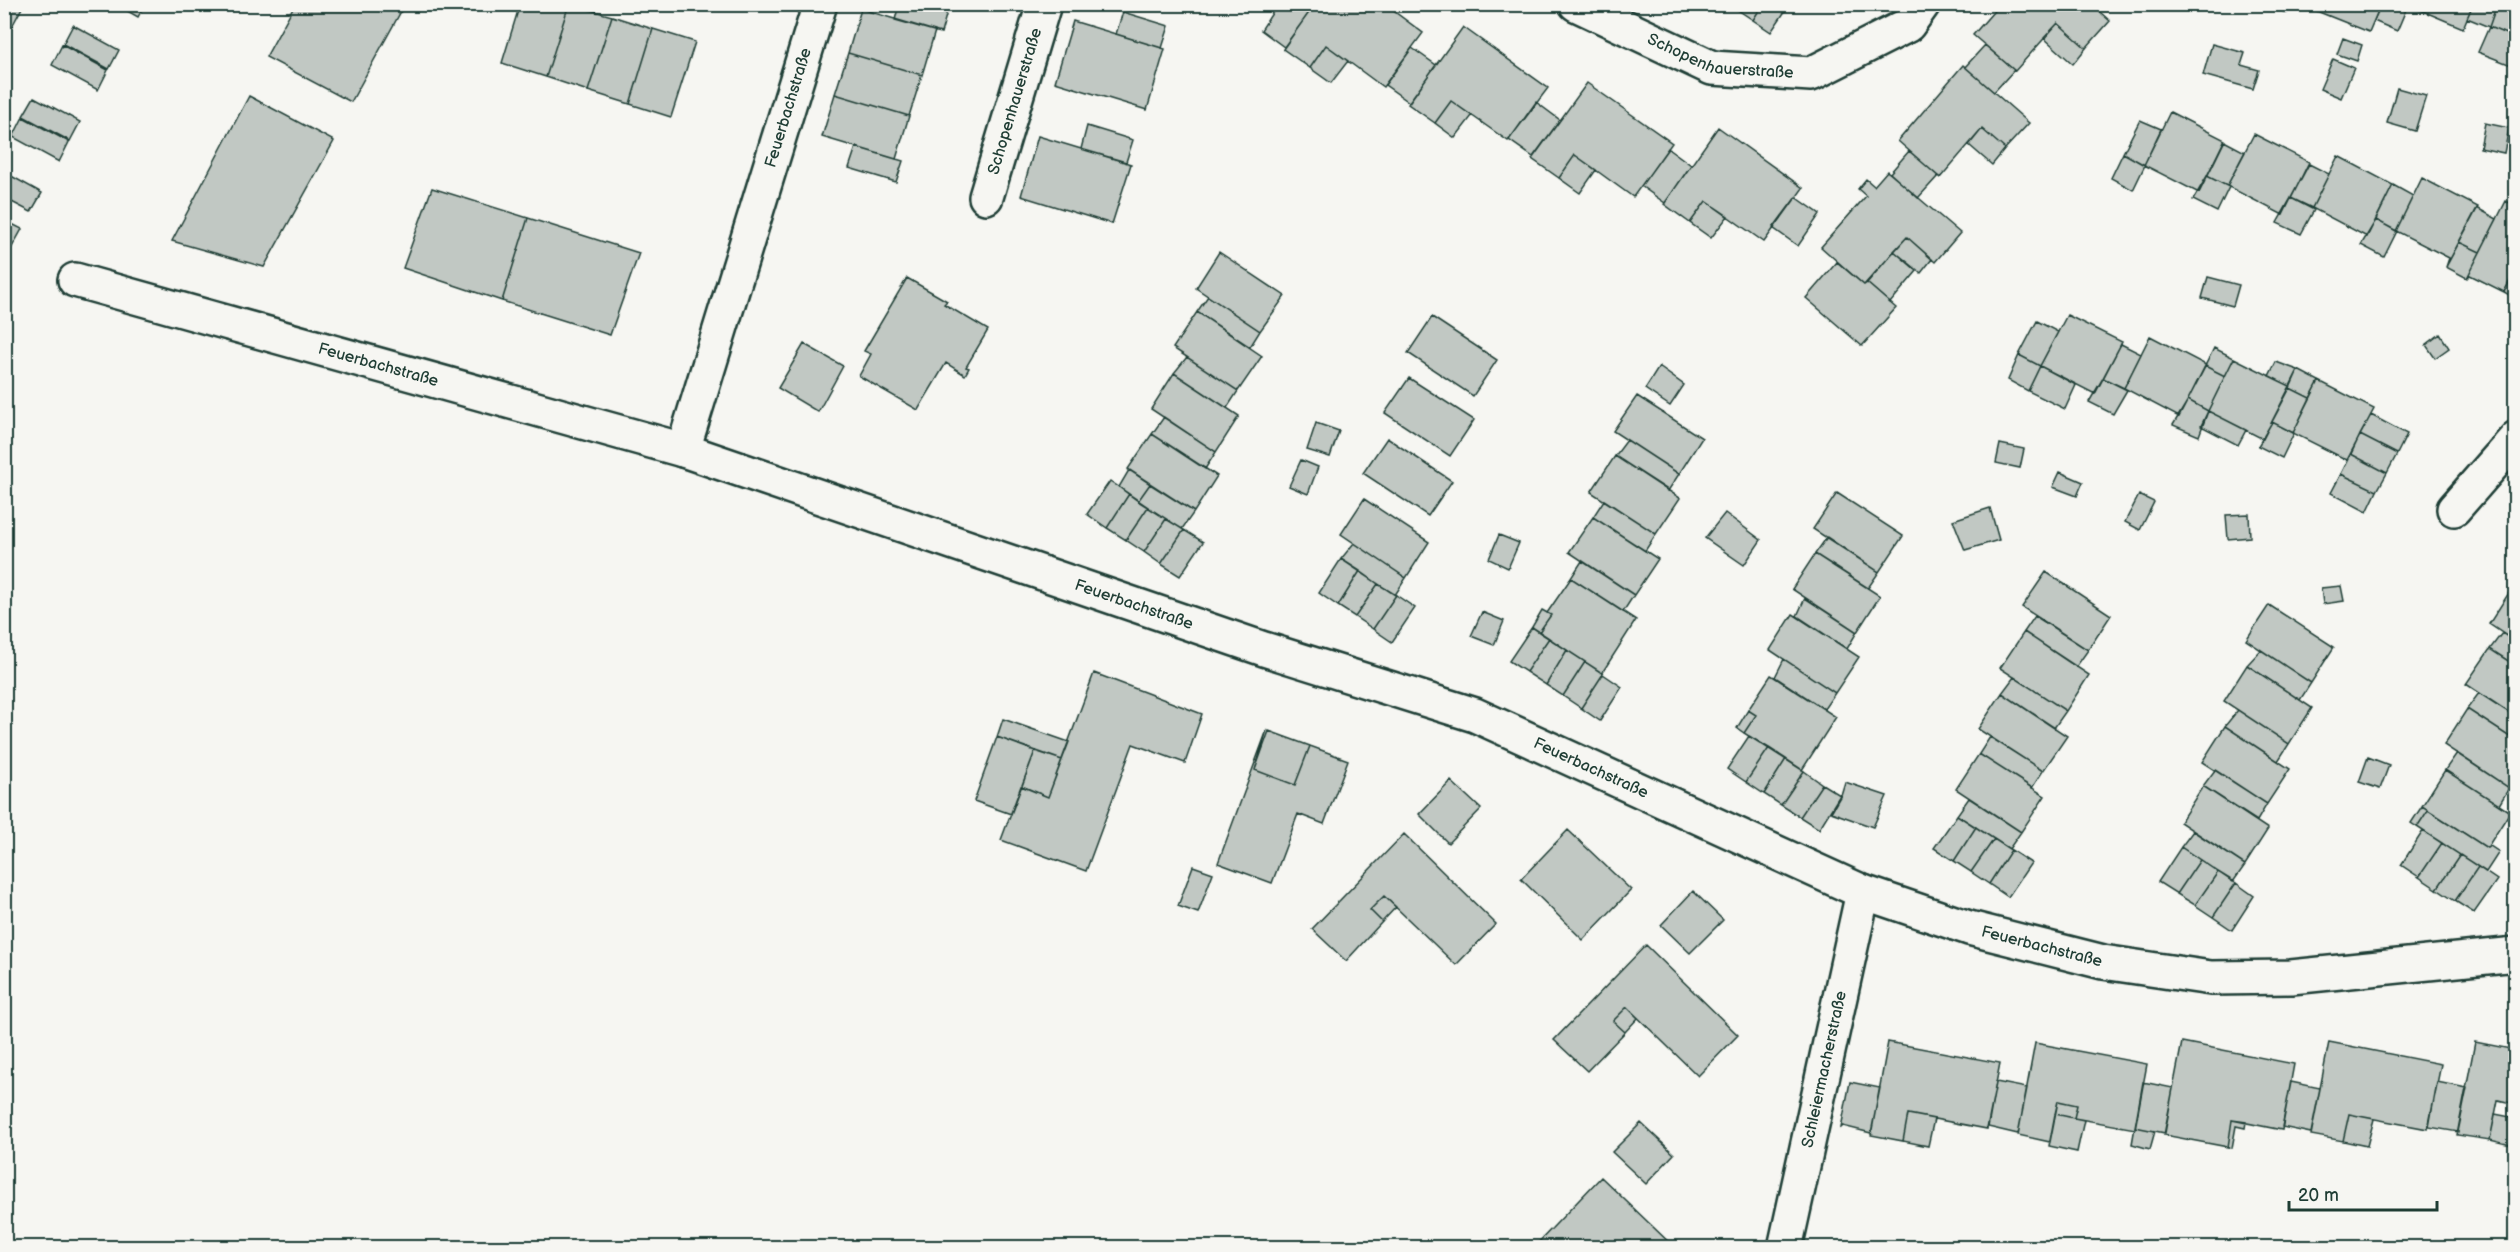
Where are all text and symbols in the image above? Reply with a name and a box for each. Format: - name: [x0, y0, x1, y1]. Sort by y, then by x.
- street label: Schopenhauerstraße: [984, 25, 1046, 177]
- street label: Schopenhauerstraße: [1644, 29, 1795, 82]
- street label: Feuerbachstraße: [761, 45, 816, 170]
- street label: Feuerbachstraße: [316, 339, 441, 391]
- street label: Feuerbachstraße: [1072, 575, 1196, 634]
- street label: Feuerbachstraße: [1531, 734, 1652, 802]
- street label: Feuerbachstraße: [1979, 922, 2105, 971]
- street label: Schleiermacherstraße: [1798, 989, 1851, 1149]
- scale bar: [2289, 1174, 2438, 1212]
- text: 20 m: [2298, 1185, 2339, 1206]

